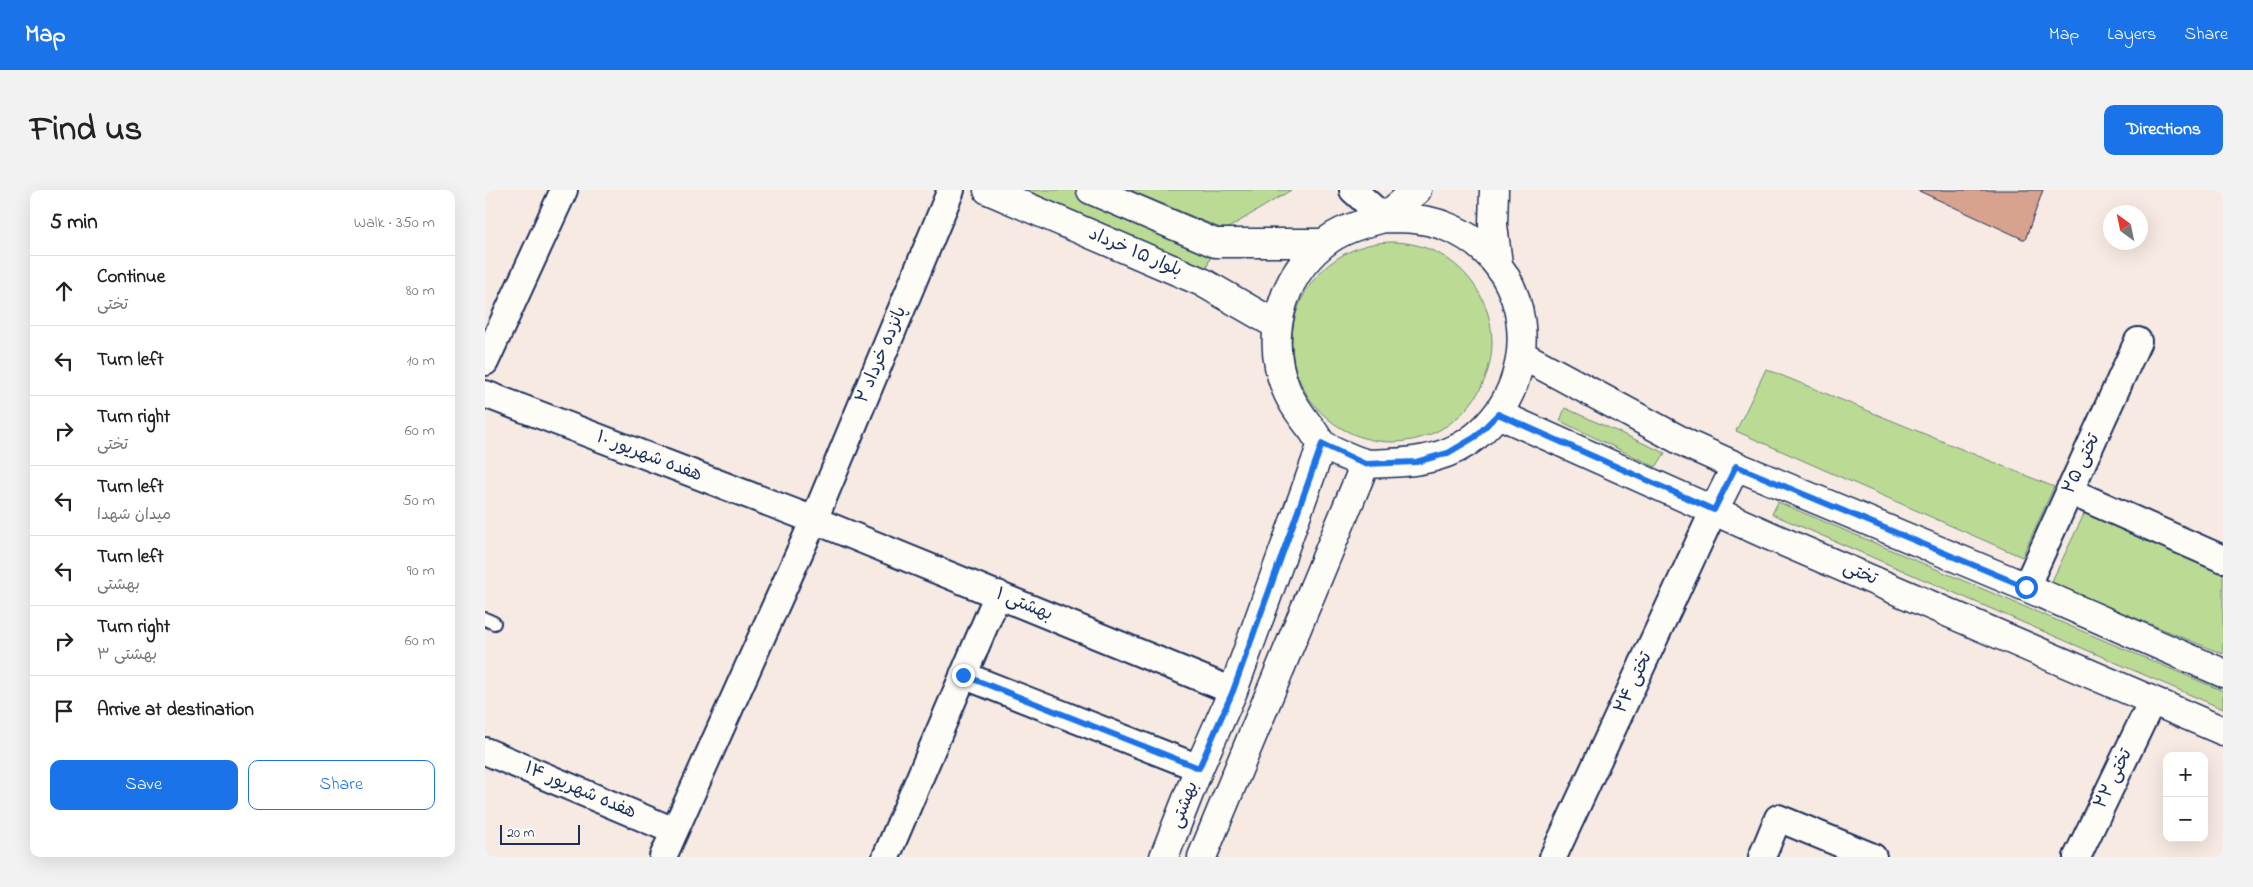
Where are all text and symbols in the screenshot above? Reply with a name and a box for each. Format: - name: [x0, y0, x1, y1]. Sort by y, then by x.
- text: Map: [25, 18, 66, 53]
- text: Map: [2049, 22, 2079, 48]
- text: Layers: [2107, 22, 2157, 48]
- text: Share: [2185, 22, 2228, 48]
- text: Find us: [30, 105, 142, 156]
- button: Directions: [2104, 105, 2223, 155]
- north arrow: [2103, 205, 2148, 250]
- text: 5 min: [50, 208, 98, 238]
- text: Walk · 350 m: [354, 211, 435, 235]
- street label: بلوار ۱۵ خرداد: [1084, 222, 1186, 284]
- text: Continue: [97, 264, 165, 291]
- icon: ahead: [50, 277, 78, 305]
- text: 80 m: [406, 279, 435, 303]
- text: تختی: [97, 293, 128, 317]
- street label: پانزده خرداد ۲: [850, 302, 914, 408]
- icon: left: [50, 347, 78, 375]
- text: Turn left: [97, 347, 164, 374]
- text: 10 m: [407, 349, 435, 373]
- text: Turn right: [97, 404, 170, 431]
- icon: right: [50, 417, 78, 445]
- text: 60 m: [405, 419, 435, 443]
- street label: هفده شهریور ۱۰: [592, 425, 706, 489]
- street label: تختی ۲۵: [2057, 429, 2108, 499]
- text: تختی: [97, 433, 128, 457]
- text: Turn left: [97, 474, 164, 501]
- icon: left: [50, 487, 78, 515]
- text: 50 m: [403, 489, 435, 513]
- text: میدان شهدا: [97, 503, 171, 527]
- text: Turn left: [97, 544, 164, 571]
- street label: تختی: [1839, 555, 1882, 593]
- icon: left: [50, 557, 78, 585]
- text: 90 m: [407, 559, 435, 583]
- text: بهشتی: [97, 573, 140, 597]
- route start: [2015, 576, 2038, 599]
- street label: بهشتی ۱: [992, 582, 1056, 628]
- text: Turn right: [97, 614, 170, 641]
- icon: right: [50, 627, 78, 655]
- text: 60 m: [405, 629, 435, 653]
- text: بهشتی ۳: [97, 643, 157, 667]
- street label: تختی ۲۴: [1608, 647, 1660, 718]
- route end: [952, 664, 975, 687]
- icon: arrive: [50, 697, 78, 725]
- text: Arrive at destination: [97, 697, 254, 724]
- street label: تختی ۲۲: [2088, 744, 2140, 813]
- map controls: [2163, 752, 2208, 842]
- button: +: [2163, 752, 2208, 797]
- street label: هفده شهریور ۱۴: [520, 756, 640, 826]
- button: Save: [50, 760, 238, 810]
- button: Share: [248, 760, 435, 810]
- street label: بهشتی: [1164, 778, 1206, 832]
- button: −: [2163, 797, 2208, 842]
- scale bar: [500, 822, 580, 845]
- text: 20 m: [507, 823, 534, 844]

